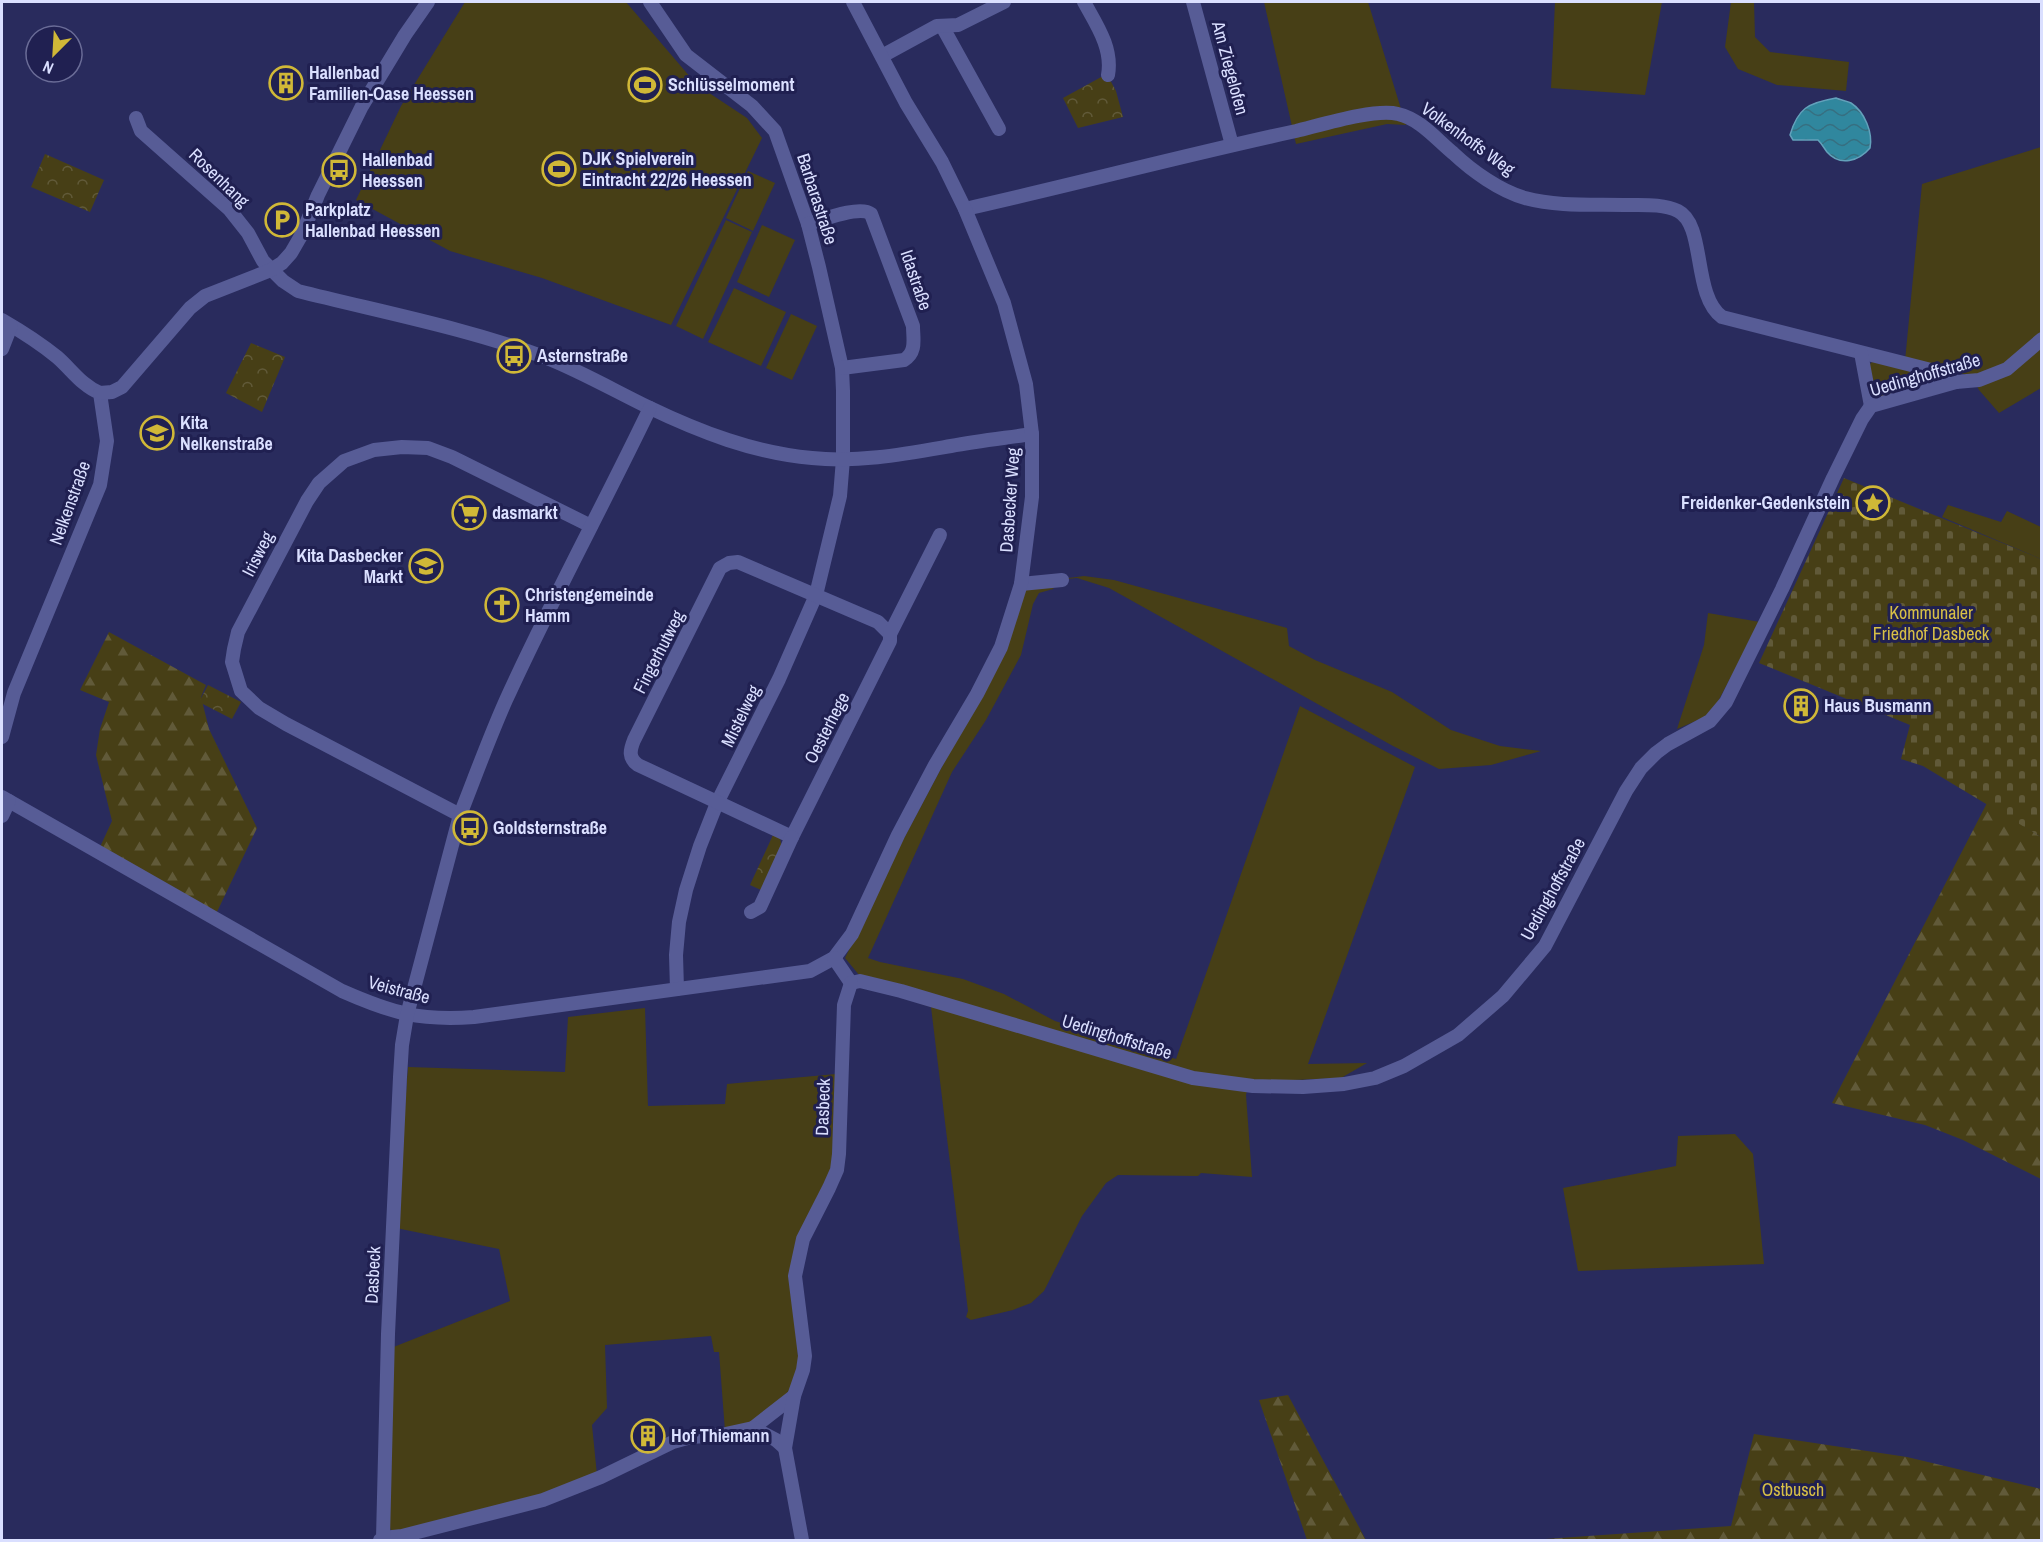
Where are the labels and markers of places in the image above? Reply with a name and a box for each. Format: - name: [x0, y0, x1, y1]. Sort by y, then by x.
- place label: Hallenbad Familien-Oase Heessen: [309, 60, 474, 106]
- building icon: Hallenbad Familien-Oase Heessen: [268, 65, 304, 101]
- sports icon: Schlüsselmoment: [627, 67, 663, 103]
- place label: Schlüsselmoment: [668, 72, 794, 97]
- place label: DJK Spielverein Eintracht 22/26 Heessen: [582, 146, 752, 192]
- place label: Hallenbad Heessen: [362, 147, 433, 193]
- sports icon: DJK Spielverein Eintracht 22/26 Heessen: [541, 151, 577, 187]
- bus stop icon: Hallenbad Heessen: [321, 152, 357, 188]
- place label: Parkplatz Hallenbad Heessen: [305, 197, 440, 243]
- parking icon: Parkplatz Hallenbad Heessen: [264, 202, 300, 238]
- bus stop icon: Asternstraße: [496, 338, 532, 374]
- place label: Asternstraße: [537, 343, 628, 368]
- place label: Kita Nelkenstraße: [180, 410, 273, 456]
- school or university icon: Kita Nelkenstraße: [139, 415, 175, 451]
- place icon: Freidenker-Gedenkstein: [1855, 485, 1891, 521]
- place label: Freidenker-Gedenkstein: [1681, 490, 1850, 515]
- supermarket icon: dasmarkt: [451, 495, 487, 531]
- place label: dasmarkt: [492, 500, 558, 525]
- place label: Kita Dasbecker Markt: [296, 543, 403, 589]
- school or university icon: Kita Dasbecker Markt: [408, 548, 444, 584]
- place label: Christengemeinde Hamm: [525, 582, 654, 628]
- church icon: Christengemeinde Hamm: [484, 587, 520, 623]
- building icon: Haus Busmann: [1783, 688, 1819, 724]
- place label: Haus Busmann: [1824, 693, 1931, 718]
- bus stop icon: Goldsternstraße: [452, 810, 488, 846]
- place label: Goldsternstraße: [493, 815, 607, 840]
- building icon: Hof Thiemann: [630, 1418, 666, 1454]
- place label: Hof Thiemann: [671, 1423, 769, 1448]

